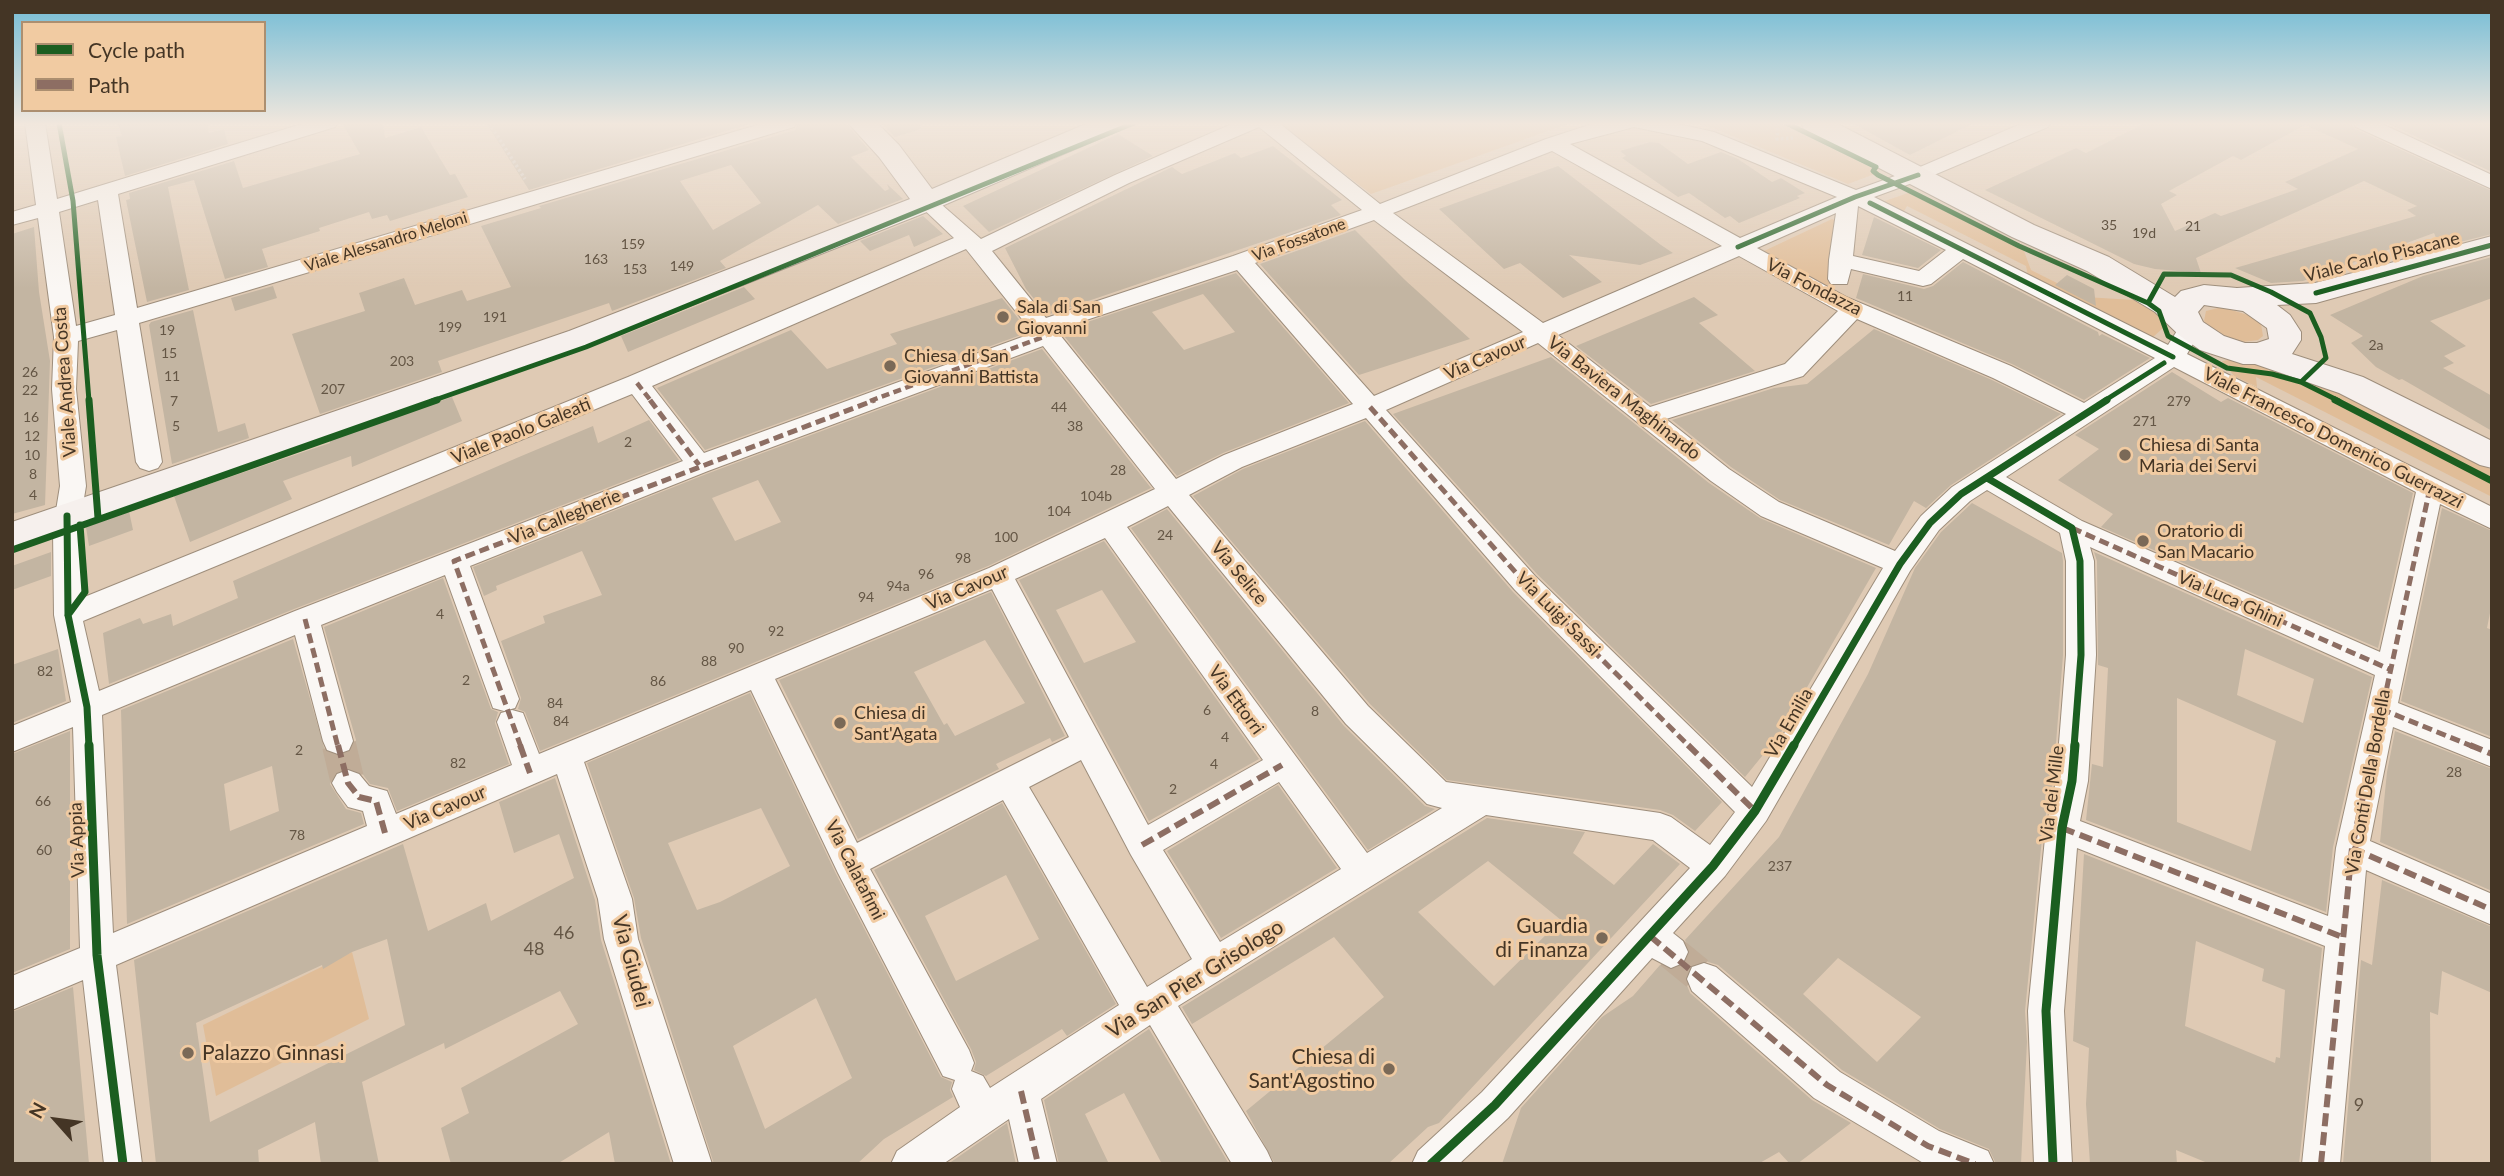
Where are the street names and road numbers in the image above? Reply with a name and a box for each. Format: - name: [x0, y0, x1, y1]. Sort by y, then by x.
- street label: Viale Alessandro Meloni: [302, 208, 470, 276]
- street label: Via Fossatone: [1250, 214, 1348, 266]
- street label: Viale Carlo Pisacane: [2302, 227, 2462, 287]
- street label: Via Fondazza: [1763, 254, 1865, 320]
- street label: Viale Andrea Costa: [49, 306, 81, 458]
- street label: Via Cavour: [1441, 331, 1529, 385]
- street label: Via Baviera Maghinardo: [1543, 332, 1705, 464]
- street label: Viale Francesco Domenico Guerrazzi: [2200, 363, 2466, 513]
- street label: Viale Paolo Galeati: [448, 393, 594, 469]
- street label: Via Callegherie: [506, 485, 624, 549]
- street label: Via Selice: [1206, 537, 1272, 609]
- street label: Via Cavour: [923, 561, 1011, 615]
- street label: Via Luca Ghini: [2174, 566, 2286, 632]
- street label: Via Luigi Sassi: [1511, 567, 1605, 661]
- street label: Via Ettorri: [1204, 661, 1268, 739]
- street label: Via Emilia: [1760, 684, 1818, 762]
- street label: Via Conti Della Bordella: [2341, 688, 2395, 876]
- street label: Via dei Mille: [2035, 744, 2069, 844]
- street label: Via Cavour: [401, 781, 489, 835]
- street label: Via Appia: [65, 802, 89, 878]
- street label: Via Calatafimi: [821, 817, 889, 923]
- street label: Via Giudei: [607, 912, 655, 1010]
- street label: Via San Pier Grisologo: [1102, 914, 1288, 1044]

